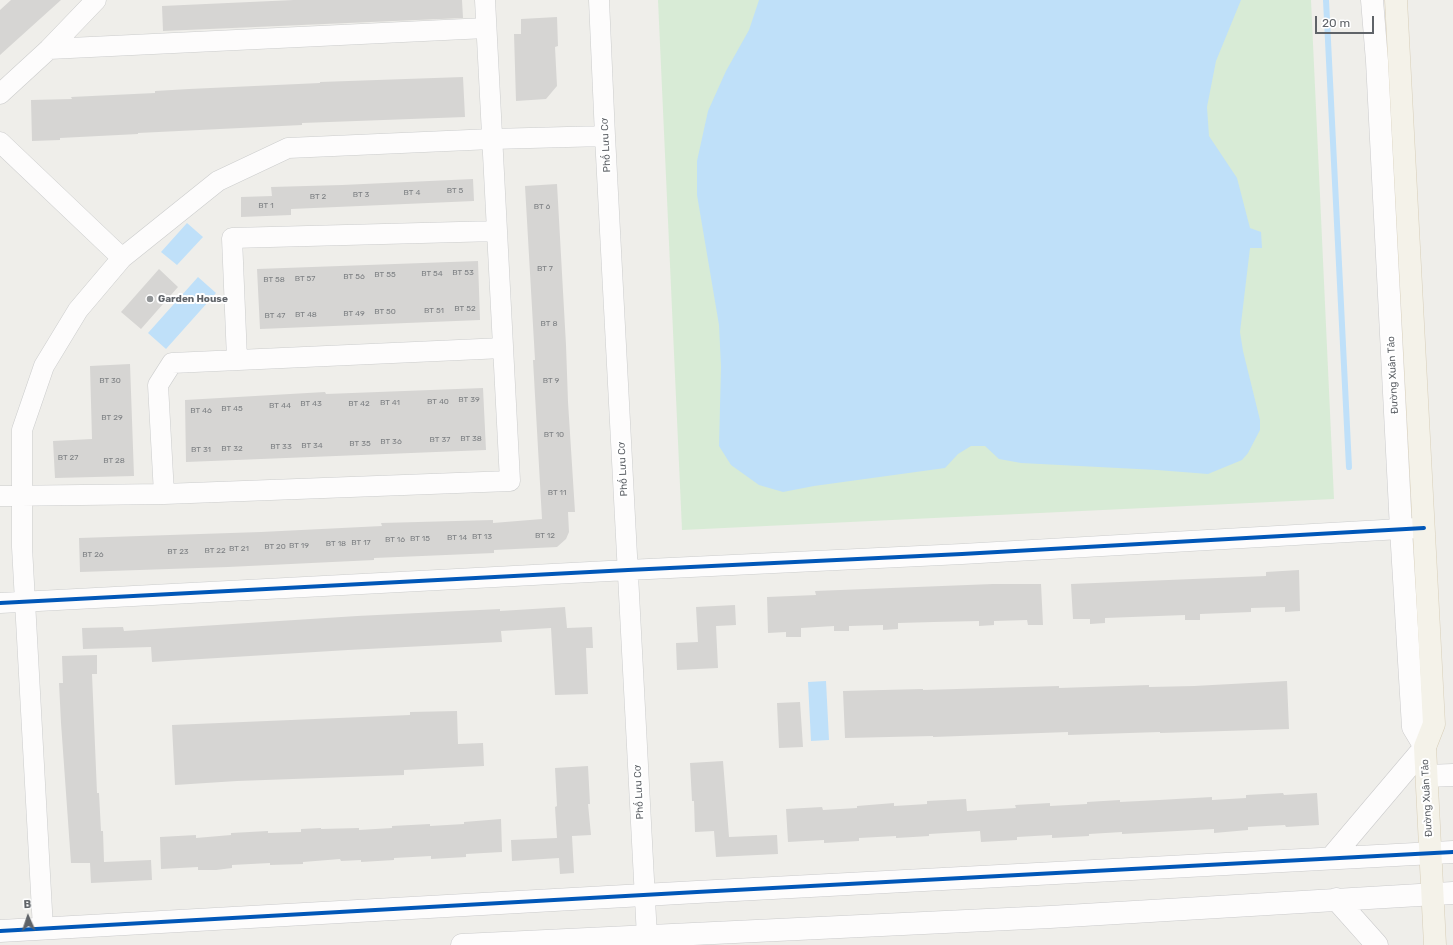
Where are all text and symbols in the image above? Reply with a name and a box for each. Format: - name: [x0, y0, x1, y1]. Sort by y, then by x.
- scale bar: [1317, 8, 1376, 34]
- text: 20 m: [1322, 16, 1350, 30]
- street label: Phố Lưu Cơ: [599, 117, 613, 173]
- house number: BT 5: [447, 186, 463, 196]
- house number: BT 4: [404, 188, 420, 198]
- house number: BT 3: [353, 190, 369, 200]
- house number: BT 2: [310, 192, 326, 202]
- house number: BT 1: [258, 201, 274, 211]
- house number: BT 6: [534, 202, 550, 212]
- house number: BT 7: [537, 264, 553, 274]
- house number: BT 53: [452, 268, 474, 278]
- house number: BT 54: [421, 269, 443, 279]
- house number: BT 55: [374, 270, 396, 280]
- house number: BT 56: [343, 272, 365, 282]
- house number: BT 57: [295, 274, 315, 284]
- house number: BT 58: [263, 275, 285, 285]
- place label: Garden House: [158, 293, 228, 305]
- marker: Garden House: [145, 294, 155, 304]
- house number: BT 52: [454, 304, 476, 314]
- house number: BT 51: [424, 306, 444, 316]
- house number: BT 50: [374, 307, 396, 317]
- house number: BT 49: [343, 309, 365, 319]
- house number: BT 48: [295, 310, 317, 320]
- house number: BT 47: [265, 311, 285, 321]
- house number: BT 8: [541, 319, 557, 329]
- street label: Đường Xuân Tảo: [1385, 336, 1401, 414]
- house number: BT 30: [99, 376, 121, 386]
- house number: BT 9: [543, 376, 559, 386]
- house number: BT 39: [458, 395, 480, 405]
- house number: BT 40: [427, 397, 449, 407]
- house number: BT 41: [380, 398, 400, 408]
- house number: BT 43: [300, 399, 322, 409]
- house number: BT 42: [348, 399, 370, 409]
- house number: BT 44: [269, 401, 291, 411]
- house number: BT 45: [221, 404, 243, 414]
- house number: BT 46: [190, 406, 212, 416]
- house number: BT 29: [101, 413, 123, 423]
- house number: BT 10: [544, 430, 564, 440]
- house number: BT 38: [460, 434, 482, 444]
- house number: BT 37: [430, 435, 450, 445]
- house number: BT 36: [380, 437, 402, 447]
- house number: BT 35: [349, 439, 371, 449]
- house number: BT 34: [301, 441, 323, 451]
- street label: Phố Lưu Cơ: [616, 441, 630, 497]
- house number: BT 33: [270, 442, 292, 452]
- house number: BT 32: [221, 444, 243, 454]
- house number: BT 31: [191, 445, 211, 455]
- house number: BT 27: [58, 453, 78, 463]
- house number: BT 28: [103, 456, 125, 466]
- house number: BT 11: [548, 488, 566, 498]
- house number: BT 12: [535, 531, 555, 541]
- house number: BT 13: [472, 532, 492, 542]
- house number: BT 14: [447, 533, 467, 543]
- house number: BT 15: [410, 534, 430, 544]
- house number: BT 16: [385, 535, 405, 545]
- house number: BT 17: [351, 538, 371, 548]
- house number: BT 18: [326, 539, 346, 549]
- house number: BT 19: [289, 541, 309, 551]
- house number: BT 20: [264, 542, 286, 552]
- house number: BT 21: [229, 544, 249, 554]
- house number: BT 22: [204, 546, 226, 556]
- house number: BT 23: [167, 547, 189, 557]
- house number: BT 26: [82, 550, 104, 560]
- street label: Đường Xuân Tảo: [1419, 759, 1435, 837]
- street label: Phố Lưu Cơ: [632, 764, 646, 820]
- north arrow: [8, 897, 48, 937]
- text: B: [23, 898, 32, 911]

